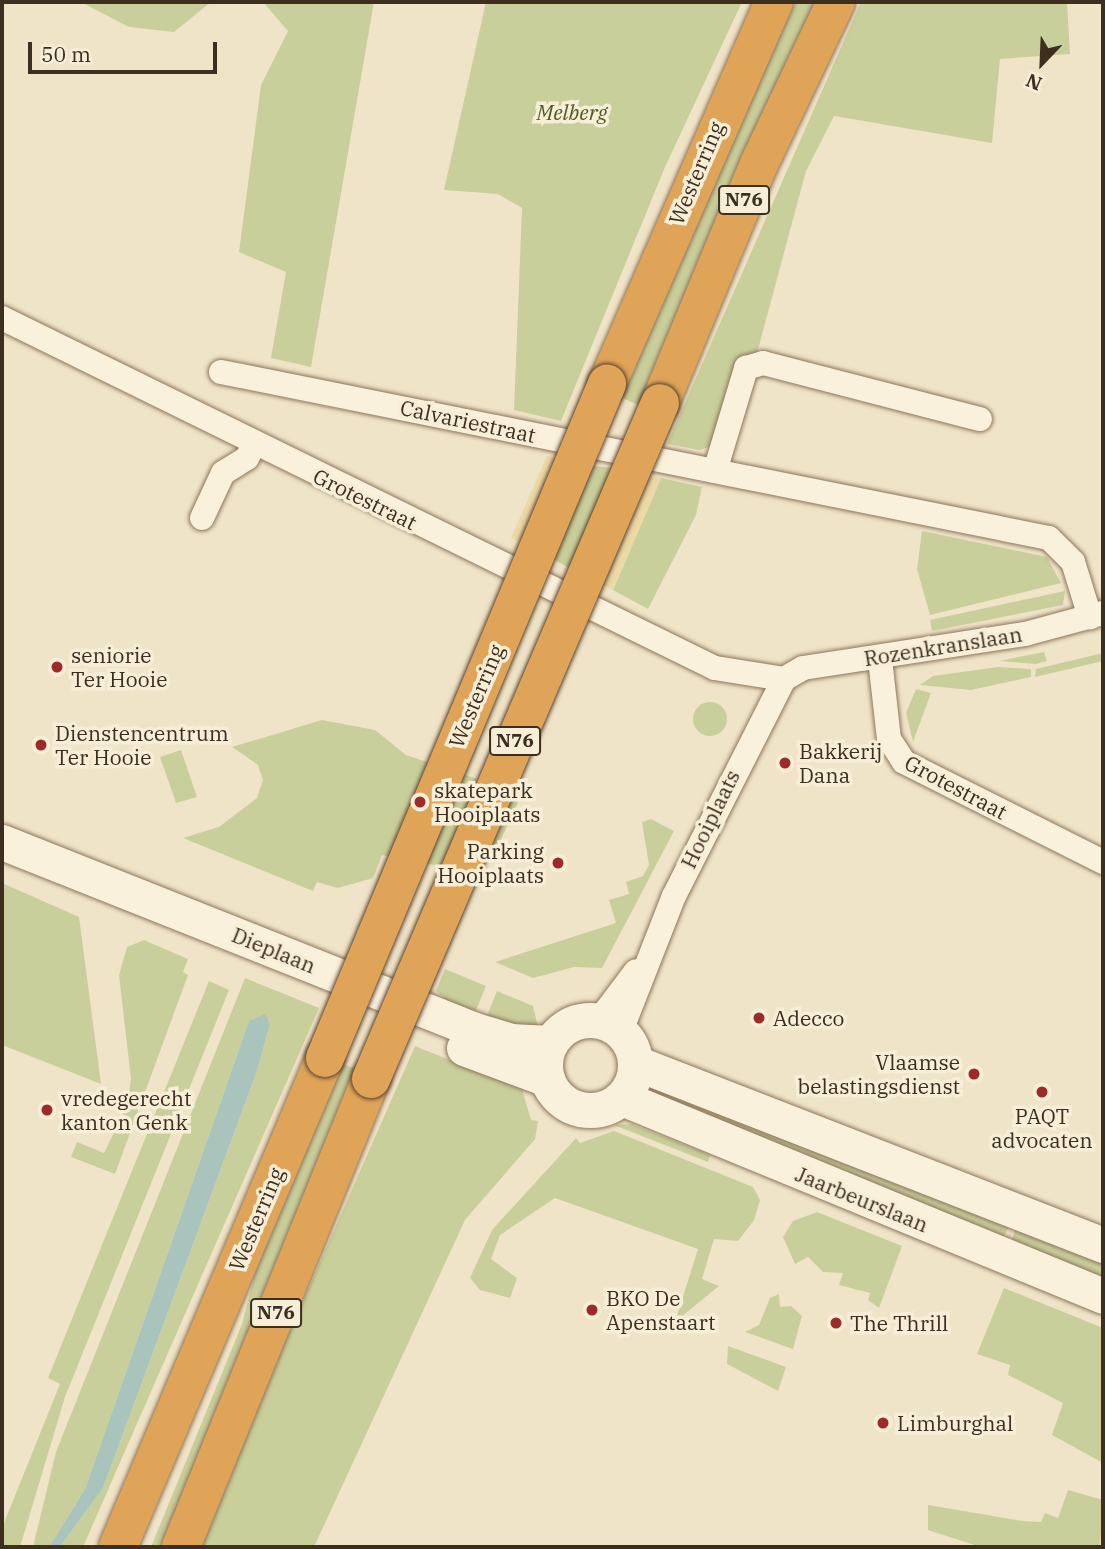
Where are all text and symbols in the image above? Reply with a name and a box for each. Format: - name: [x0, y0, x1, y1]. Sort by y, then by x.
- scale bar: [32, 28, 220, 72]
- north arrow: [1007, 28, 1077, 98]
- text: 50 m: [41, 40, 91, 68]
- text: N: [1022, 68, 1045, 96]
- park label: Melberg: [536, 99, 608, 125]
- street label: Westerring: [663, 118, 729, 228]
- road number: N76: [718, 184, 770, 216]
- street label: Calvariestraat: [398, 394, 538, 448]
- street label: Grotestraat: [309, 463, 421, 535]
- street label: Rozenkranslaan: [862, 621, 1024, 671]
- street label: Westerring: [443, 641, 509, 751]
- place label: seniorie Ter Hooie: [71, 642, 167, 692]
- marker: seniorie Ter Hooie: [49, 659, 65, 675]
- place label: Dienstencentrum Ter Hooie: [55, 720, 229, 770]
- road number: N76: [489, 726, 541, 756]
- marker: Dienstencentrum Ter Hooie: [33, 737, 49, 753]
- place label: Bakkerij Dana: [799, 738, 882, 788]
- street label: Grotestraat: [901, 750, 1011, 824]
- marker: Bakkerij Dana: [777, 755, 793, 771]
- street label: Hooiplaats: [675, 766, 745, 872]
- place label: skatepark Hooiplaats: [434, 777, 541, 827]
- marker: skatepark Hooiplaats: [412, 794, 428, 810]
- place label: Parking Hooiplaats: [437, 838, 544, 888]
- marker: Parking Hooiplaats: [550, 855, 566, 871]
- street label: Dieplaan: [228, 922, 320, 978]
- place label: Adecco: [773, 1005, 844, 1031]
- marker: Adecco: [751, 1010, 767, 1026]
- place label: Vlaamse belastingsdienst: [797, 1049, 960, 1099]
- marker: Vlaamse belastingsdienst: [966, 1066, 982, 1082]
- marker: PAQT advocaten: [1034, 1084, 1050, 1100]
- place label: vredegerecht kanton Genk: [61, 1085, 191, 1135]
- marker: vredegerecht kanton Genk: [39, 1102, 55, 1118]
- place label: PAQT advocaten: [991, 1103, 1093, 1153]
- street label: Jaarbeurslaan: [792, 1161, 932, 1237]
- street label: Westerring: [223, 1164, 289, 1274]
- place label: BKO De Apenstaart: [606, 1285, 715, 1335]
- road number: N76: [250, 1298, 302, 1329]
- marker: BKO De Apenstaart: [584, 1302, 600, 1318]
- place label: The Thrill: [850, 1310, 948, 1336]
- marker: The Thrill: [828, 1315, 844, 1331]
- place label: Limburghal: [897, 1410, 1013, 1436]
- marker: Limburghal: [875, 1415, 891, 1431]

